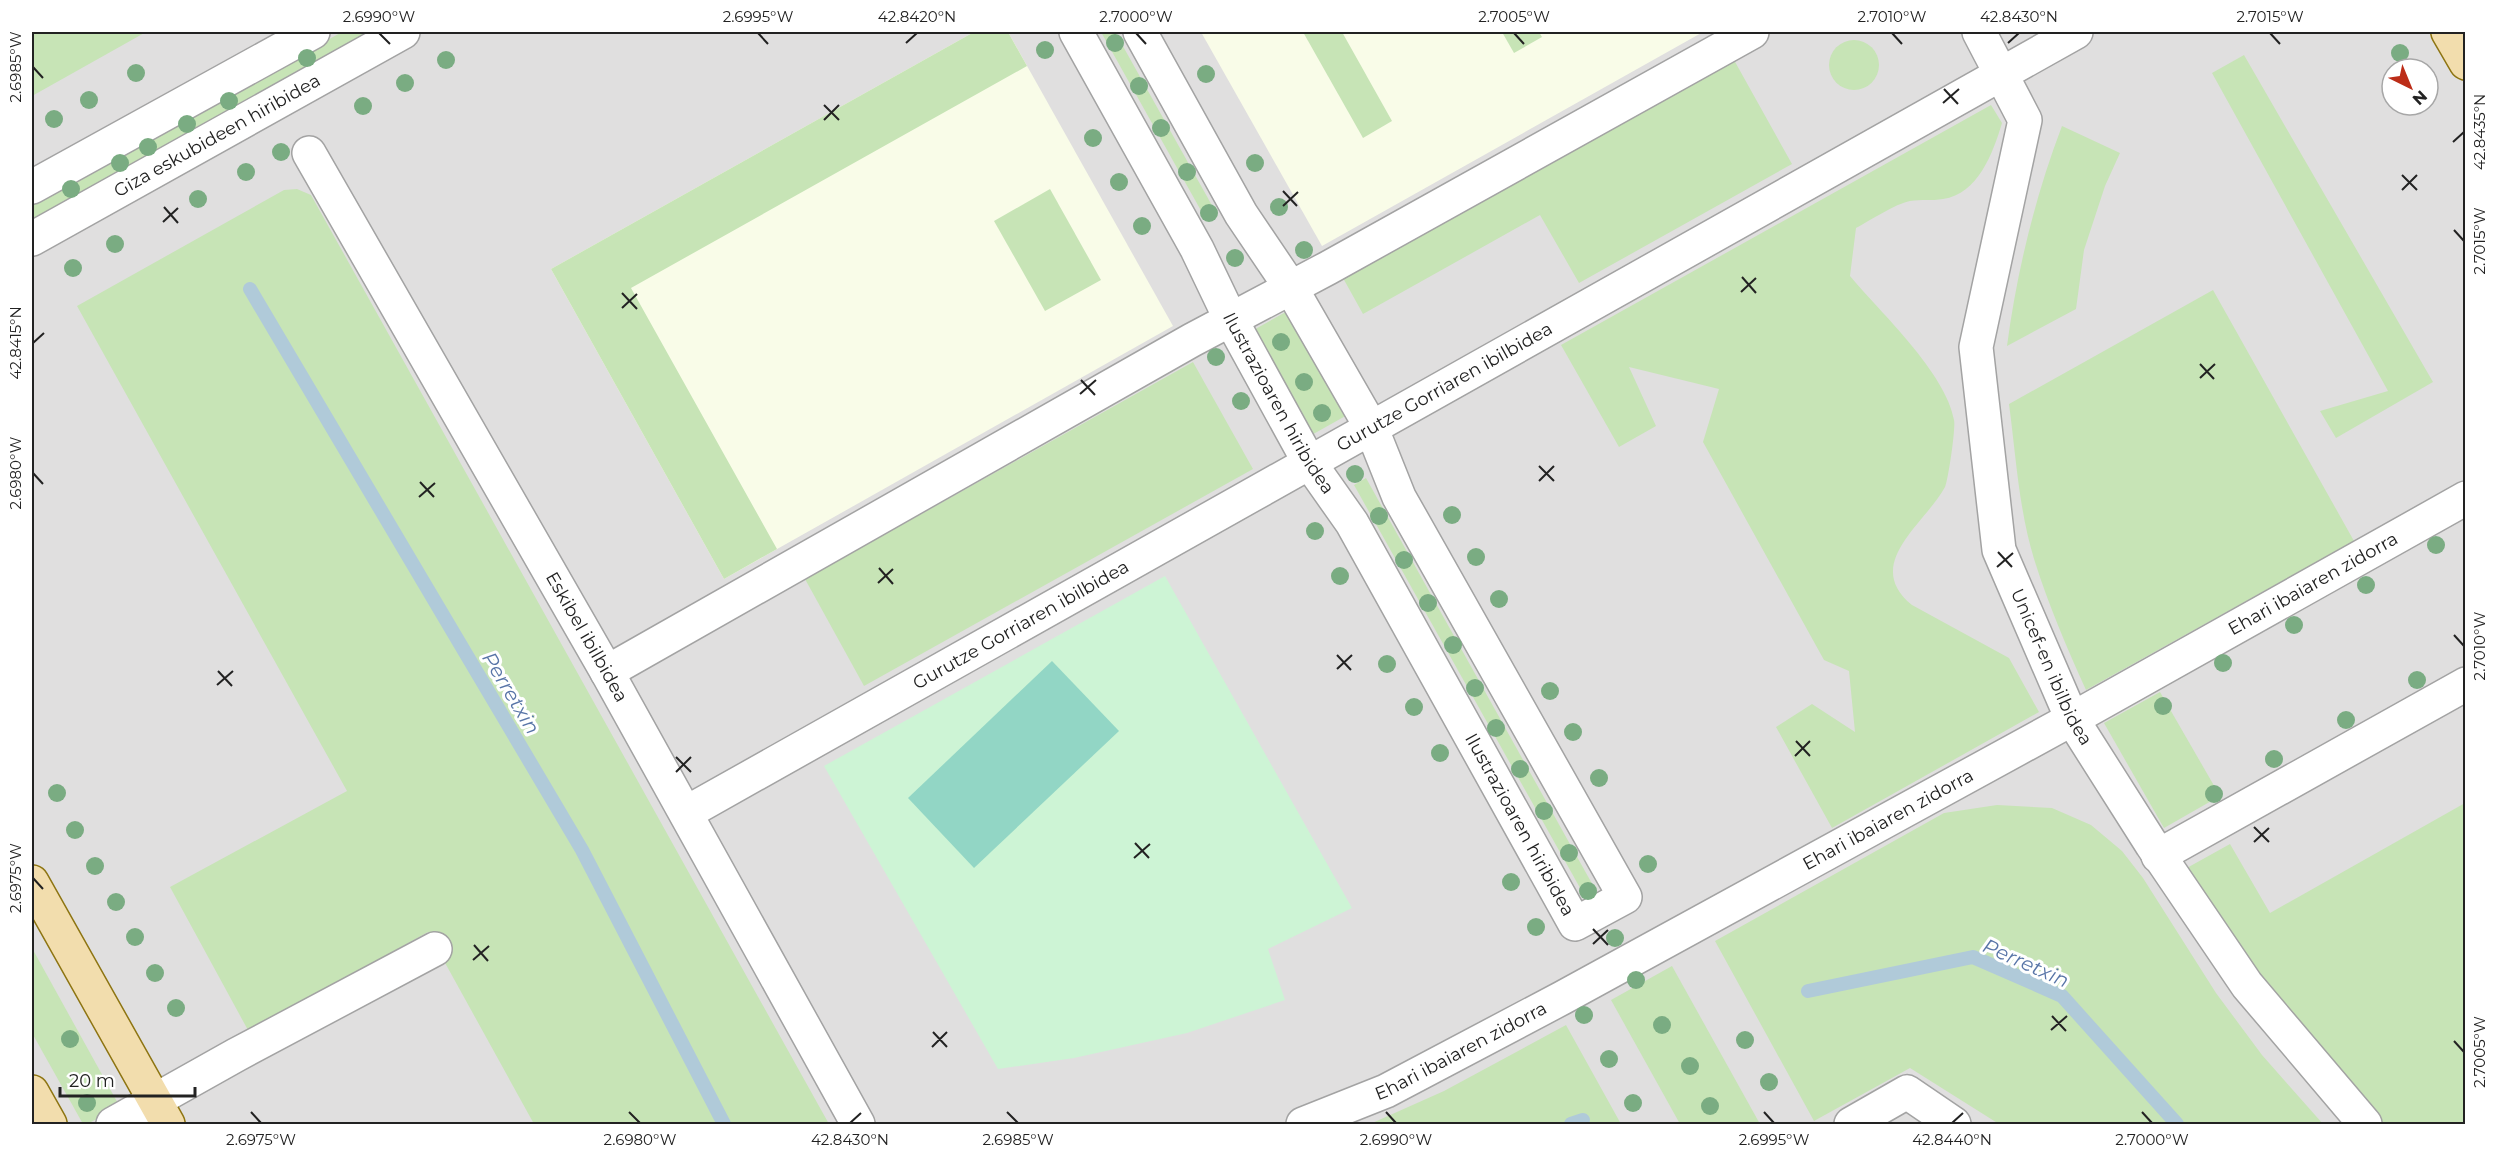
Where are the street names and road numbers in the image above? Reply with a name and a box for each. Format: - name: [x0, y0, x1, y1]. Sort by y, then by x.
- street label: Giza eskubideen hiribidea: [110, 69, 324, 202]
- street label: Ilustrazioaren hiribidea: [1218, 309, 1339, 498]
- street label: Gurutze Gorriaren ibilbidea: [1333, 317, 1556, 456]
- street label: Ehari ibaiaren zidorra: [2224, 527, 2402, 640]
- street label: Gurutze Gorriaren ibilbidea: [909, 555, 1133, 694]
- street label: Eskibel ibilbidea: [541, 568, 632, 706]
- street label: Unicef-en ibilbidea: [2006, 585, 2097, 750]
- street label: Ilustrazioaren hiribidea: [1460, 729, 1579, 920]
- street label: Ehari ibaiaren zidorra: [1799, 764, 1977, 875]
- street label: Ehari ibaiaren zidorra: [1372, 997, 1551, 1105]

